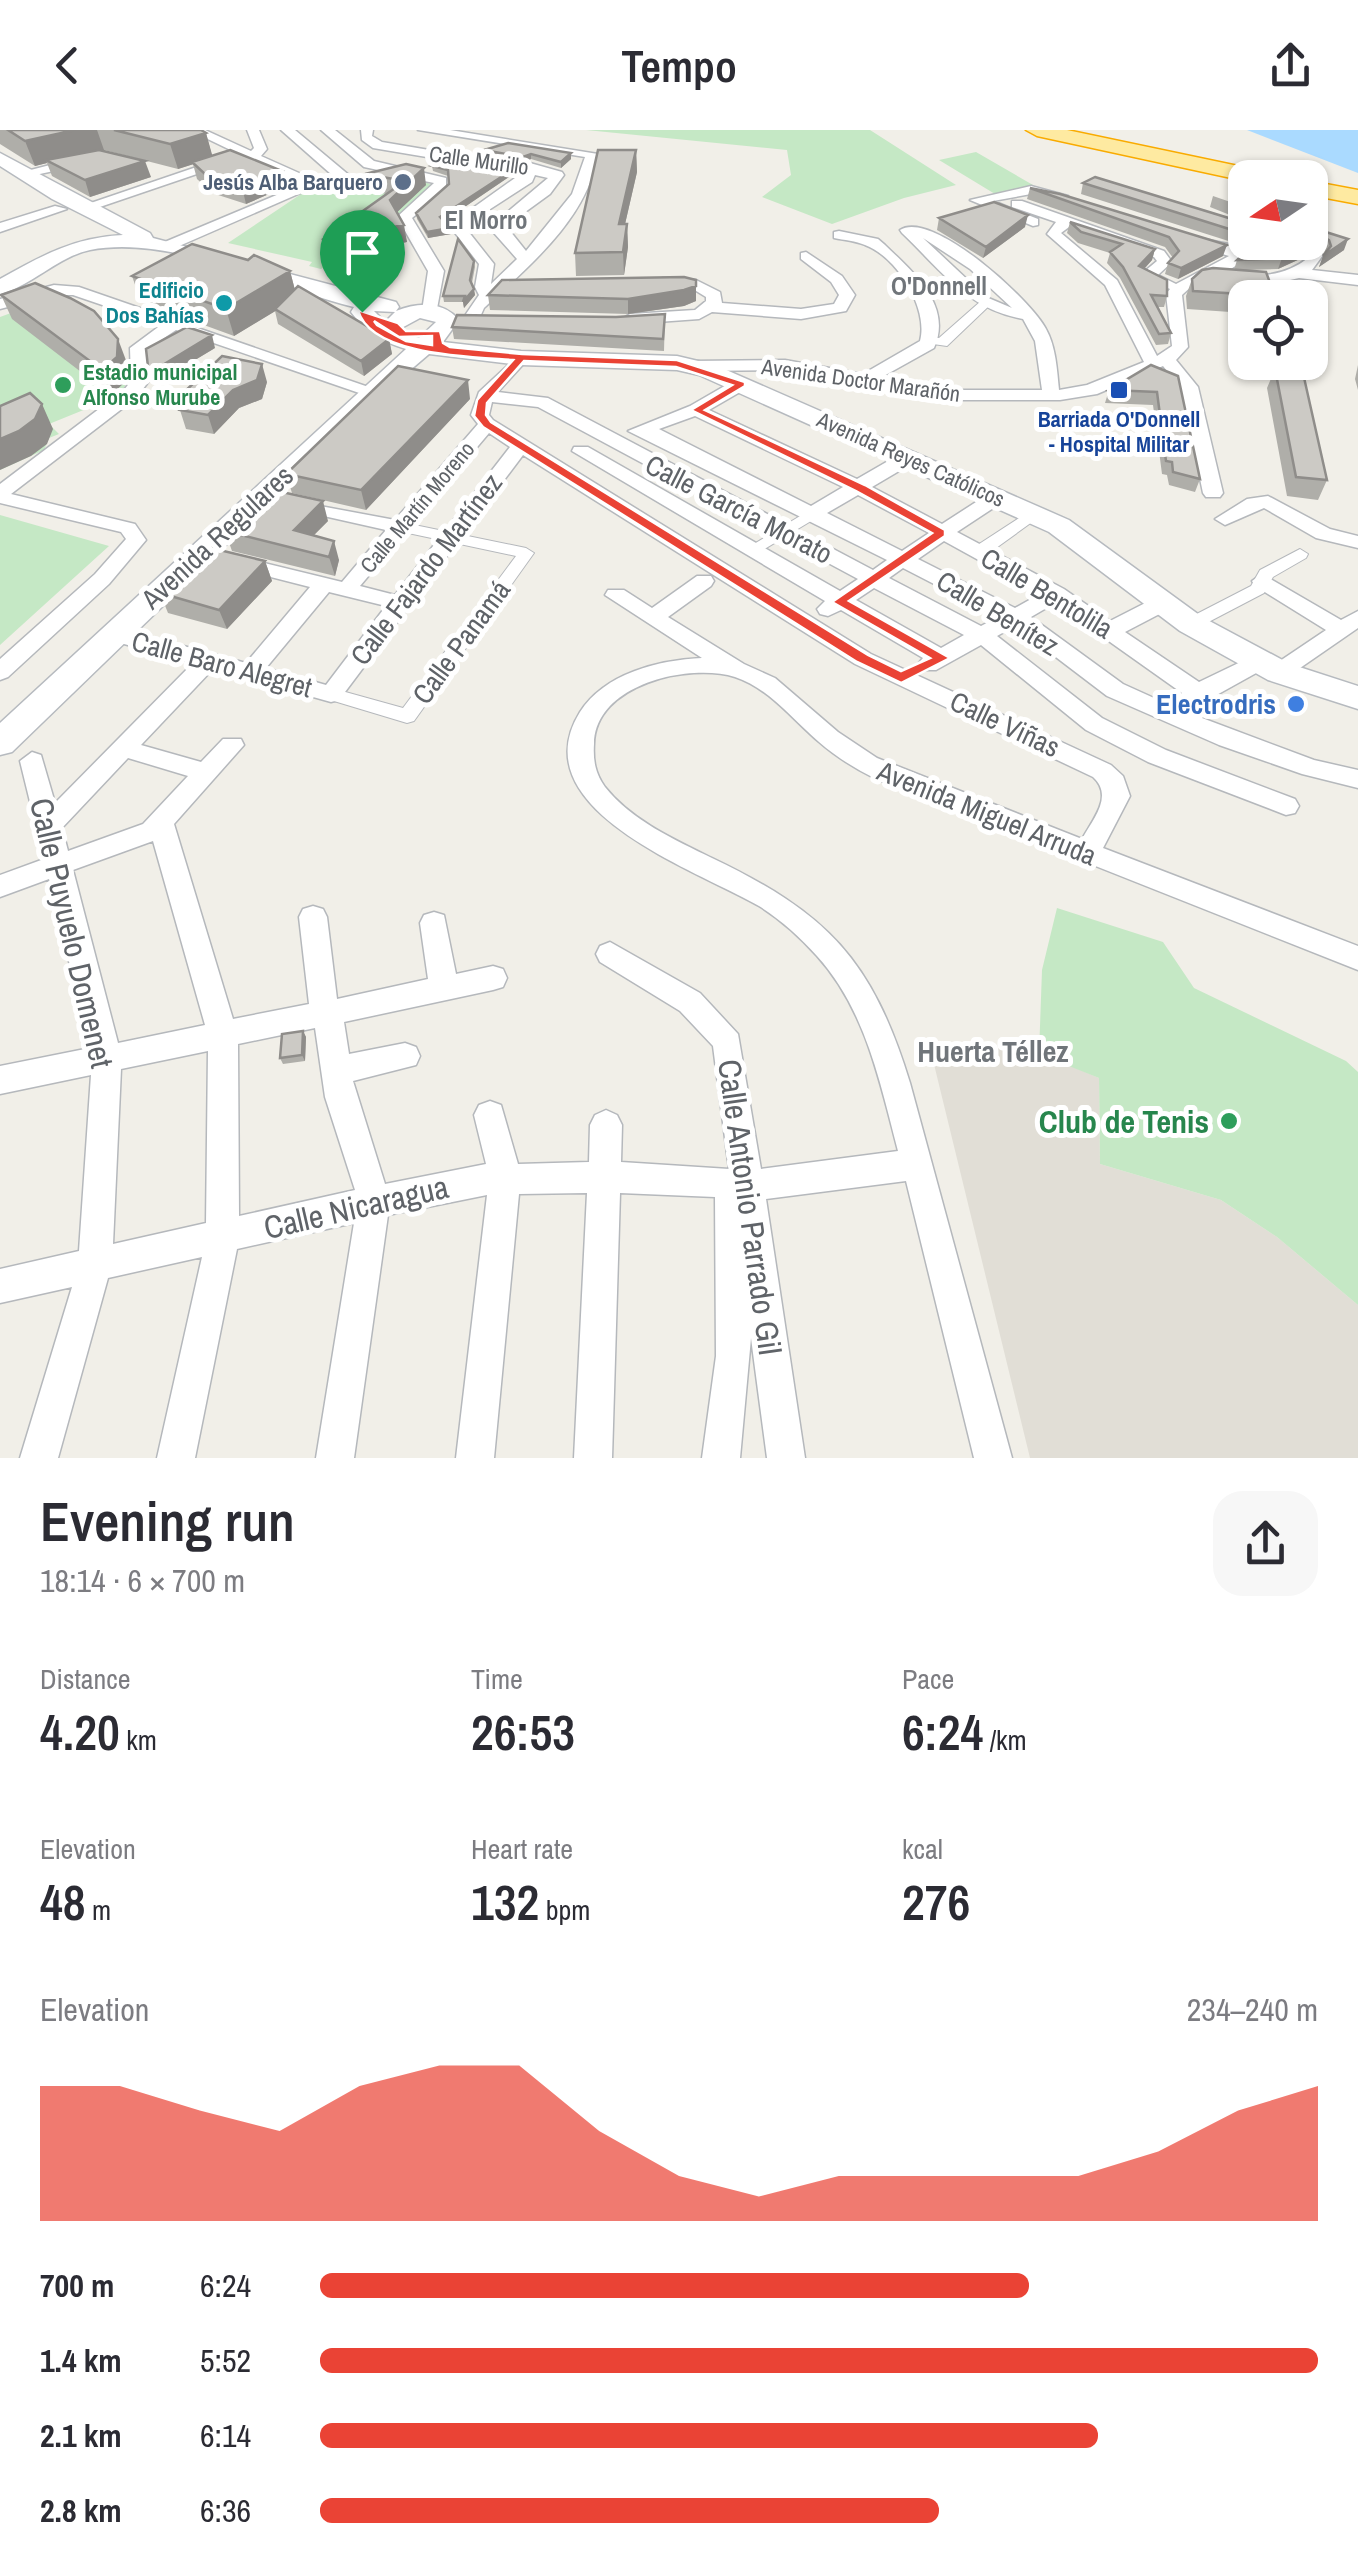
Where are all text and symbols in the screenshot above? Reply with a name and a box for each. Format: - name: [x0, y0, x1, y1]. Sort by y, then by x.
- text: Tempo: [621, 35, 737, 96]
- icon: back: [40, 38, 95, 93]
- icon: share: [1263, 38, 1318, 93]
- street label: Calle Murillo: [427, 138, 531, 182]
- north arrow: [1228, 160, 1328, 260]
- map controls: [1228, 160, 1328, 380]
- place label: Jesús Alba Barquero: [203, 167, 383, 197]
- marker: Jesús Alba Barquero: [392, 171, 414, 193]
- district label: El Morro: [444, 203, 528, 237]
- pin: [320, 210, 405, 313]
- icon: arrive: [335, 225, 390, 280]
- district label: O'Donnell: [891, 269, 987, 303]
- place label: Edificio Dos Bahías: [106, 275, 204, 330]
- button: locate: [1228, 280, 1328, 380]
- marker: Edificio Dos Bahías: [213, 292, 235, 314]
- street label: Avenida Doctor Marañón: [759, 351, 962, 409]
- place label: Estadio municipal Alfonso Murube: [83, 357, 237, 412]
- marker: Estadio municipal Alfonso Murube: [52, 374, 74, 396]
- marker: Barriada O'Donnell - Hospital Militar: [1108, 379, 1130, 401]
- street label: Avenida Reyes Católicos: [812, 404, 1009, 514]
- place label: Barriada O'Donnell - Hospital Militar: [1038, 404, 1200, 459]
- street label: Calle Martín Moreno: [353, 435, 481, 579]
- street label: Calle García Morato: [639, 445, 839, 573]
- street label: Avenida Regulares: [132, 457, 301, 618]
- street label: Calle Fajardo Martínez: [341, 465, 511, 673]
- street label: Calle Bentolila: [974, 539, 1120, 648]
- street label: Calle Benítez: [930, 562, 1066, 664]
- street label: Calle Panamá: [403, 572, 519, 711]
- street label: Calle Baro Alegret: [128, 622, 316, 706]
- street label: Calle Viñas: [944, 682, 1066, 766]
- place label: Electrodris: [1156, 685, 1276, 723]
- marker: Electrodris: [1285, 693, 1307, 715]
- street label: Avenida Miguel Arruda: [871, 751, 1102, 874]
- street label: Calle Puyuelo Domenet: [20, 794, 124, 1072]
- district label: Huerta Téllez: [917, 1031, 1069, 1071]
- street label: Calle Antonio Parrado Gil: [708, 1057, 792, 1357]
- place label: Club de Tenis: [1039, 1100, 1209, 1143]
- marker: Club de Tenis: [1218, 1110, 1240, 1132]
- street label: Calle Nicaragua: [260, 1165, 453, 1249]
- text: Evening run: [40, 1484, 295, 1558]
- button: share: [1213, 1491, 1318, 1596]
- text: 18:14 · 6 × 700 m: [40, 1559, 245, 1602]
- text: Distance: [40, 1660, 131, 1698]
- text: Time: [471, 1660, 523, 1698]
- text: Pace: [902, 1660, 954, 1698]
- text: 4.20: [40, 1698, 120, 1766]
- text: 26:53: [471, 1698, 575, 1766]
- text: 6:24: [902, 1698, 983, 1766]
- text: km: [120, 1721, 157, 1759]
- text: /km: [983, 1721, 1027, 1759]
- text: Elevation: [40, 1830, 136, 1868]
- text: Heart rate: [471, 1830, 573, 1868]
- text: kcal: [902, 1830, 943, 1868]
- text: 48: [40, 1868, 86, 1936]
- text: 132: [471, 1868, 539, 1936]
- text: 276: [902, 1868, 970, 1936]
- text: m: [86, 1891, 111, 1929]
- text: bpm: [539, 1891, 590, 1929]
- text: Elevation: [40, 1988, 149, 2031]
- text: 234–240 m: [1187, 1988, 1318, 2031]
- text: 700 m: [40, 2264, 114, 2307]
- text: 6:24: [200, 2264, 251, 2307]
- text: 1.4 km: [40, 2339, 122, 2382]
- text: 5:52: [200, 2339, 251, 2382]
- text: 2.1 km: [40, 2414, 122, 2457]
- text: 6:14: [200, 2414, 251, 2457]
- text: 2.8 km: [40, 2489, 122, 2532]
- text: 6:36: [200, 2489, 251, 2532]

